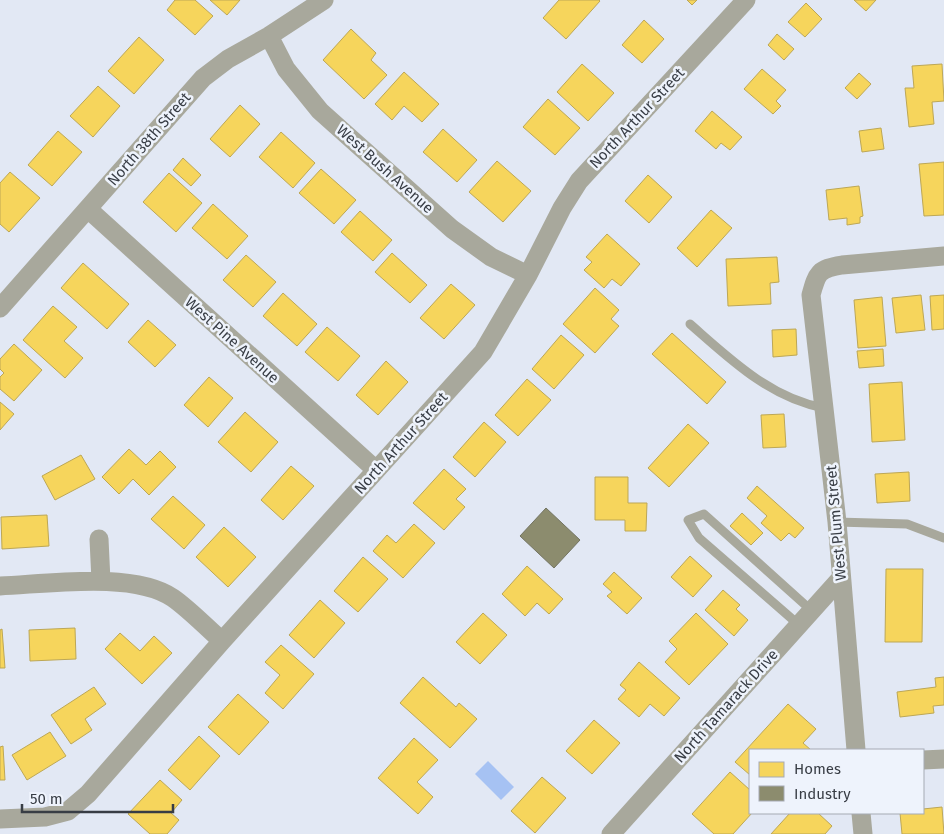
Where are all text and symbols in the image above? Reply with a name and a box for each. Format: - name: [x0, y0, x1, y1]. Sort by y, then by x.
- street label: North Arthur Street: [586, 64, 689, 172]
- street label: North 38th Street: [104, 88, 195, 189]
- street label: West Bush Avenue: [333, 121, 437, 217]
- street label: West Pine Avenue: [181, 293, 283, 387]
- street label: North Arthur Street: [351, 388, 452, 498]
- street label: West Plum Street: [822, 464, 850, 582]
- street label: North Tamarack Drive: [670, 646, 782, 766]
- legend: [749, 749, 924, 814]
- text: Homes: [794, 760, 841, 778]
- scale bar: [22, 782, 174, 814]
- text: Industry: [794, 785, 851, 803]
- text: 50 m: [30, 790, 63, 808]

